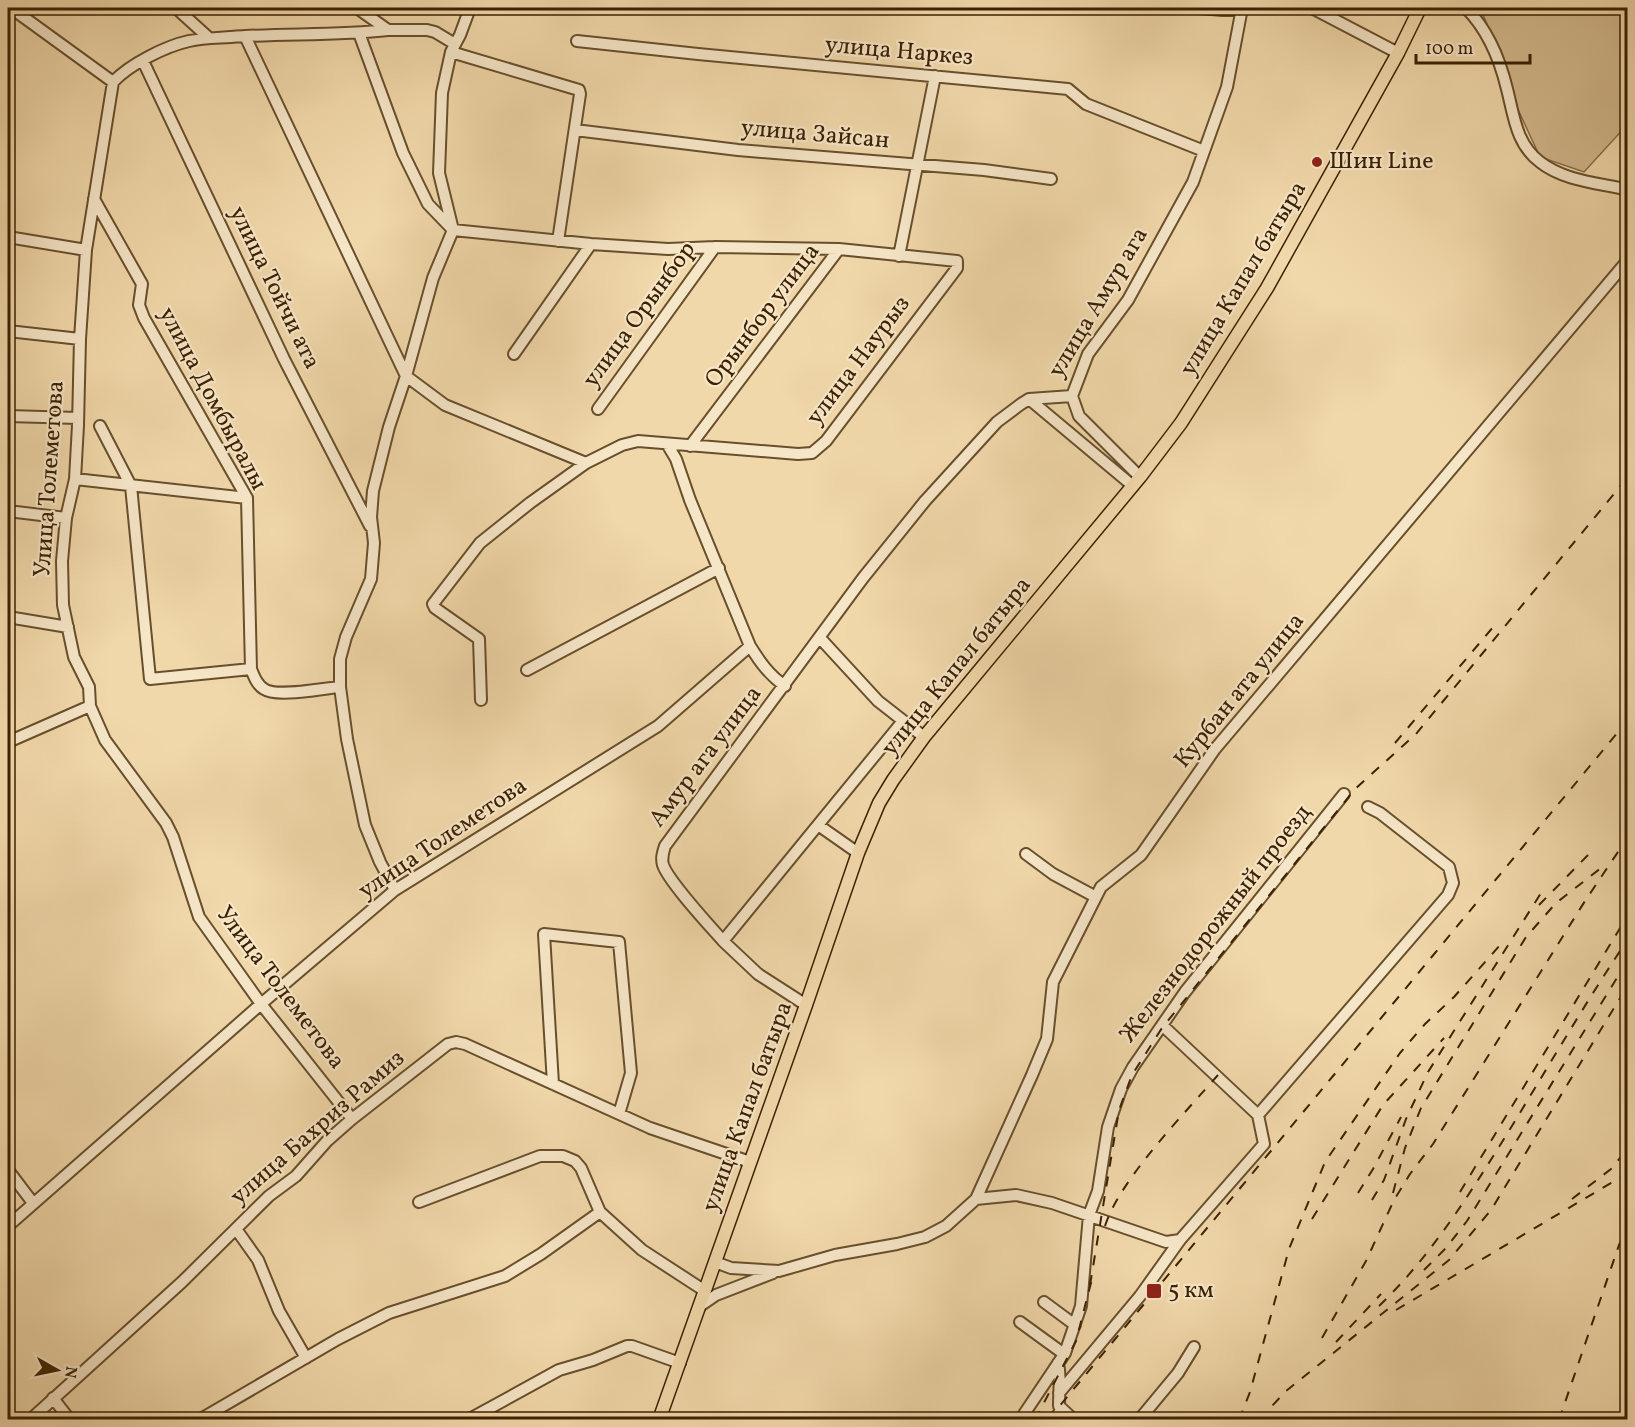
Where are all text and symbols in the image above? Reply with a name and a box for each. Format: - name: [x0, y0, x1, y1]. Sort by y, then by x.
- scale bar: [1416, 27, 1530, 65]
- street label: улица Наркез: [823, 29, 975, 75]
- text: 100 m: [1425, 37, 1474, 62]
- street label: улица Зайсан: [739, 112, 891, 158]
- place label: Шин Line: [1329, 145, 1434, 179]
- marker: Шин Line: [1310, 155, 1324, 169]
- street label: улица Капал батыра: [1172, 175, 1316, 383]
- street label: улица Тойчи ата: [220, 201, 328, 375]
- street label: улица Амур ага: [1041, 221, 1157, 385]
- street label: улица Орынбор: [575, 235, 705, 395]
- street label: Орынбор улица: [697, 237, 829, 395]
- street label: улица Наурыз: [799, 289, 919, 433]
- street label: улица Домбыралы: [149, 301, 275, 497]
- street label: Улица Толеметова: [26, 380, 74, 578]
- street label: улица Капал батыра: [874, 570, 1040, 764]
- street label: Курбан ата улица: [1167, 606, 1313, 776]
- street label: Амур ага улица: [641, 679, 771, 835]
- street label: улица Толеметова: [352, 770, 534, 908]
- street label: Железнодорожный проезд: [1112, 797, 1320, 1050]
- street label: Улица Толеметова: [207, 899, 353, 1077]
- street label: улица Капал батыра: [694, 997, 802, 1217]
- street label: улица Бахриз Рамиз: [223, 1043, 413, 1213]
- place label: 5 км: [1168, 1274, 1214, 1308]
- marker: 5 км: [1145, 1282, 1163, 1300]
- north arrow: [27, 1340, 87, 1400]
- text: N: [58, 1365, 82, 1380]

